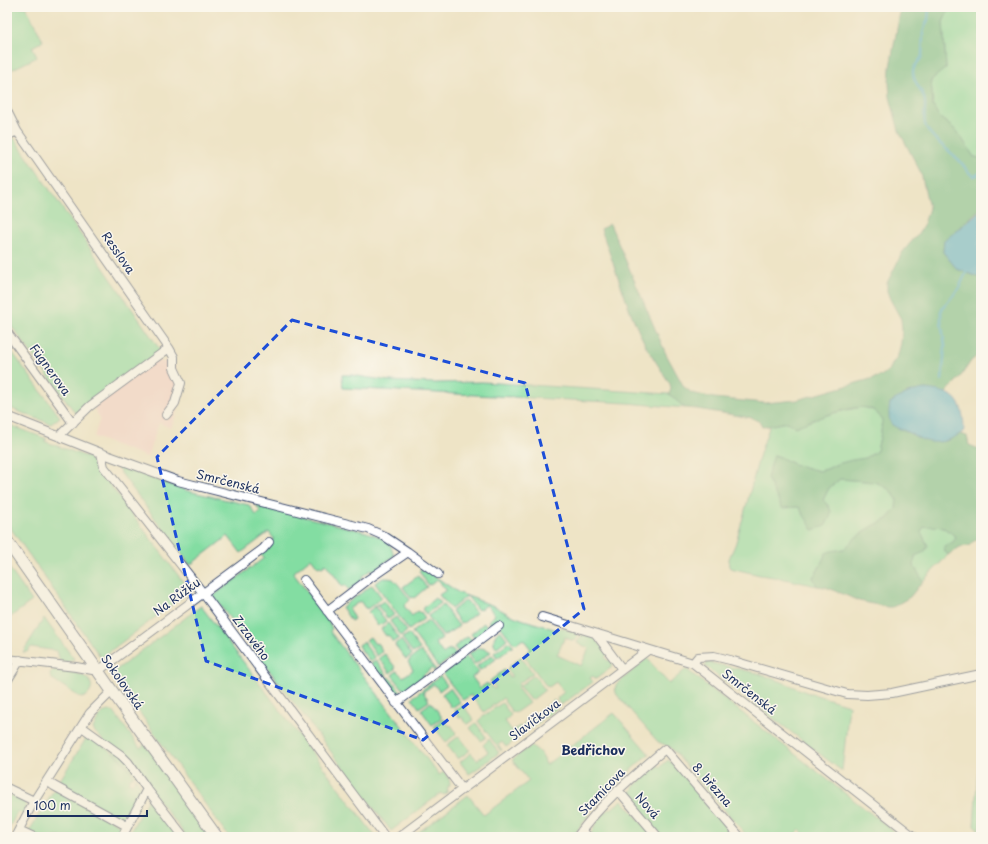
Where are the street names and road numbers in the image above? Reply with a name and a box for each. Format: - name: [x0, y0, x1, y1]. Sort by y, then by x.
- street label: Resslova: [98, 228, 140, 278]
- street label: Fügnerova: [26, 340, 76, 399]
- street label: Smrčenská: [195, 464, 262, 498]
- street label: Na Růžku: [149, 573, 204, 620]
- street label: Zrzavého: [229, 611, 275, 664]
- street label: Sokolovská: [97, 650, 149, 713]
- street label: Smrčenská: [719, 664, 781, 719]
- street label: Slavíčkova: [505, 694, 564, 744]
- street label: 8. března: [689, 758, 737, 811]
- street label: Stamicova: [574, 763, 629, 819]
- street label: Nová: [631, 788, 665, 823]

